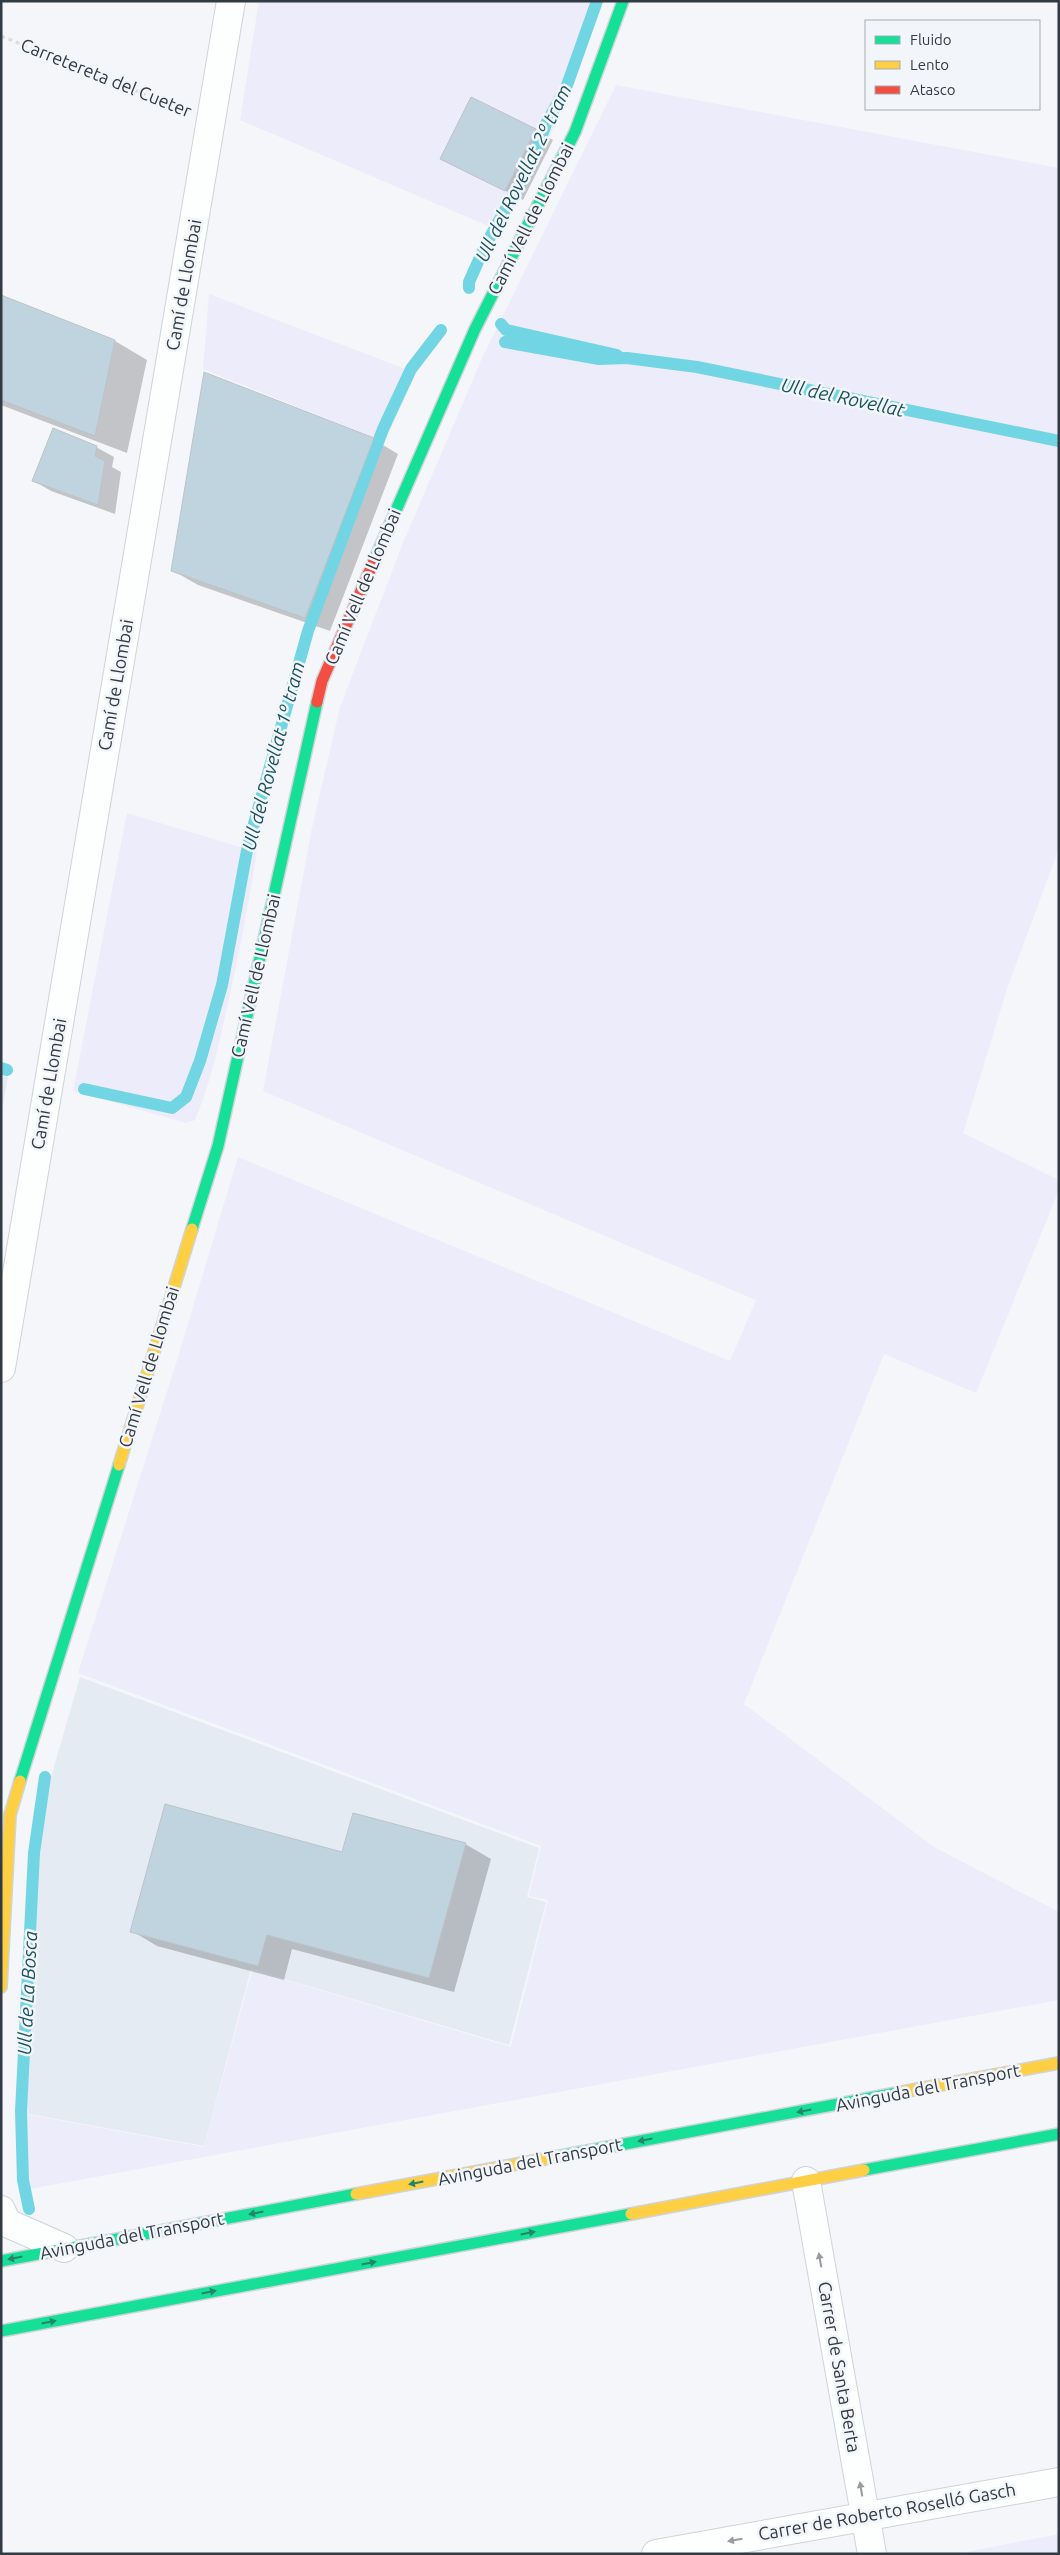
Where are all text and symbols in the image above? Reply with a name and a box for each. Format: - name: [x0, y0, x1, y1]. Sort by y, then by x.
- legend: [865, 20, 1040, 110]
- text: Fluido: [910, 31, 952, 48]
- street label: Carretereta del Cueter: [18, 34, 195, 121]
- text: Lento: [910, 56, 949, 73]
- water label: Ull del Rovellat 2º tram: [470, 81, 576, 265]
- text: Atasco: [910, 81, 956, 98]
- street label: Camí Vell de Llombai: [483, 139, 577, 298]
- street label: Camí de Llombai: [162, 218, 204, 352]
- water label: Ull del Rovellat: [779, 373, 907, 421]
- street label: Camí Vell de Llombai: [320, 506, 404, 668]
- street label: Camí de Llombai: [94, 618, 136, 752]
- water label: Ull del Rovellat 1º tram: [237, 659, 309, 853]
- street label: Camí Vell de Llombai: [226, 892, 284, 1060]
- street label: Camí de Llombai: [27, 1017, 69, 1151]
- street label: Camí Vell de Llombai: [114, 1284, 182, 1450]
- water label: Ull de La Bosca: [13, 1930, 41, 2056]
- street label: Avinguda del Transport: [834, 2059, 1022, 2115]
- one-way arrow: [796, 2107, 812, 2115]
- street label: Avinguda del Transport: [436, 2133, 624, 2189]
- one-way arrow: [636, 2137, 652, 2145]
- one-way arrow: [408, 2179, 424, 2187]
- street label: Avinguda del Transport: [38, 2207, 226, 2263]
- one-way arrow: [248, 2209, 264, 2217]
- one-way arrow: [521, 2228, 537, 2236]
- one-way arrow: [815, 2251, 823, 2267]
- one-way arrow: [8, 2254, 23, 2262]
- one-way arrow: [361, 2258, 377, 2266]
- street label: Carrer de Santa Berta: [815, 2280, 865, 2454]
- one-way arrow: [201, 2288, 217, 2296]
- one-way arrow: [42, 2318, 58, 2326]
- street label: Carrer de Roberto Roselló Gasch: [756, 2478, 1017, 2544]
- one-way arrow: [856, 2480, 864, 2496]
- one-way arrow: [727, 2536, 743, 2544]

